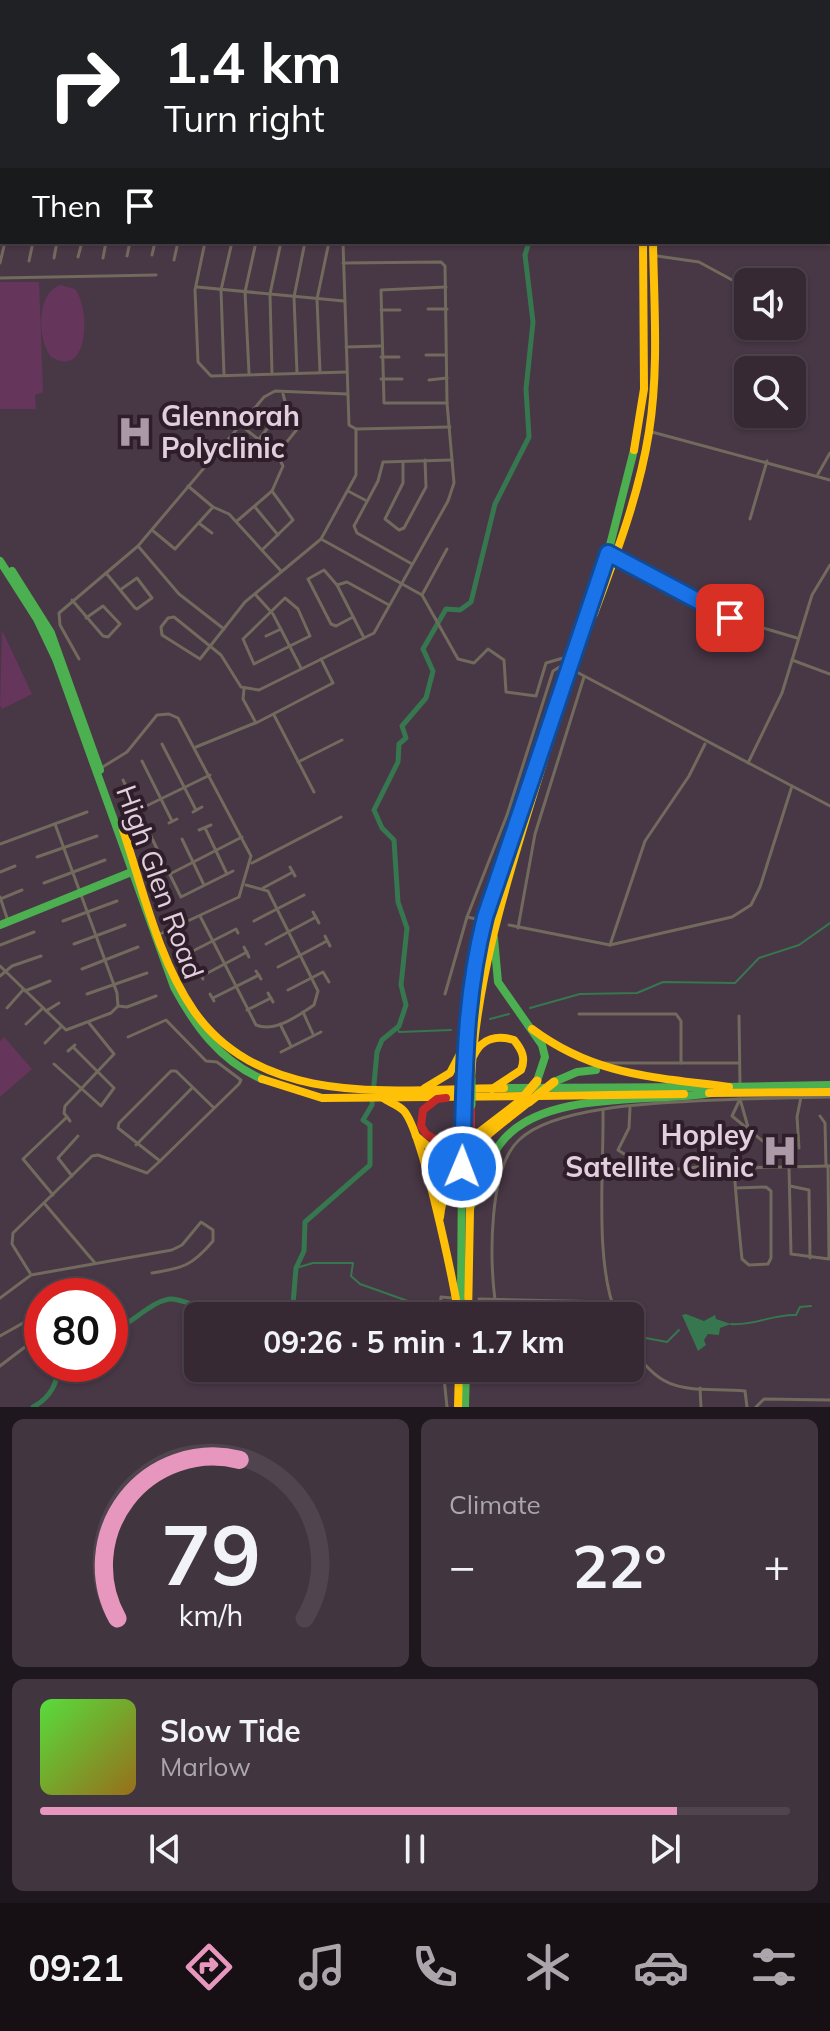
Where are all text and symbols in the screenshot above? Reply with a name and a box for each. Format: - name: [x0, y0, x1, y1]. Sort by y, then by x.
- text: 1.4 km: [164, 27, 342, 97]
- icon: right: [32, 32, 136, 136]
- text: Turn right: [164, 96, 325, 141]
- icon: arrive: [118, 184, 162, 228]
- text: Then: [32, 187, 102, 225]
- map controls: [734, 268, 806, 428]
- button: sound: [734, 268, 806, 340]
- button: search: [734, 356, 806, 428]
- place label: Glennorah Polyclinic: [161, 398, 300, 465]
- hospital icon: Glennorah Polyclinic: [116, 413, 154, 451]
- pin: [696, 584, 764, 652]
- icon: arrive: [708, 596, 752, 640]
- street label: High Glen Road: [109, 780, 212, 983]
- place label: Hopley Satellite Clinic: [565, 1117, 755, 1184]
- position arrow: [420, 1125, 504, 1209]
- hospital icon: Hopley Satellite Clinic: [761, 1132, 799, 1170]
- speed limit sign: 80: [24, 1278, 128, 1382]
- text: 09:26 · 5 min · 1.7 km: [263, 1323, 565, 1361]
- text: Climate: [449, 1488, 541, 1521]
- text: 79: [161, 1501, 260, 1606]
- text: 22°: [572, 1528, 667, 1603]
- text: −: [449, 1538, 475, 1593]
- text: +: [764, 1538, 790, 1593]
- text: km/h: [178, 1597, 243, 1633]
- text: Slow Tide: [160, 1712, 301, 1750]
- text: Marlow: [160, 1750, 251, 1783]
- icon: previous: [143, 1827, 187, 1871]
- icon: pause: [393, 1827, 437, 1871]
- icon: next: [643, 1827, 687, 1871]
- icon: directions: [181, 1939, 237, 1995]
- icon: music: [294, 1939, 350, 1995]
- icon: phone: [407, 1939, 463, 1995]
- icon: climate: [520, 1939, 576, 1995]
- icon: car: [633, 1939, 689, 1995]
- icon: filters: [746, 1939, 802, 1995]
- text: 09:21: [28, 1945, 124, 1990]

